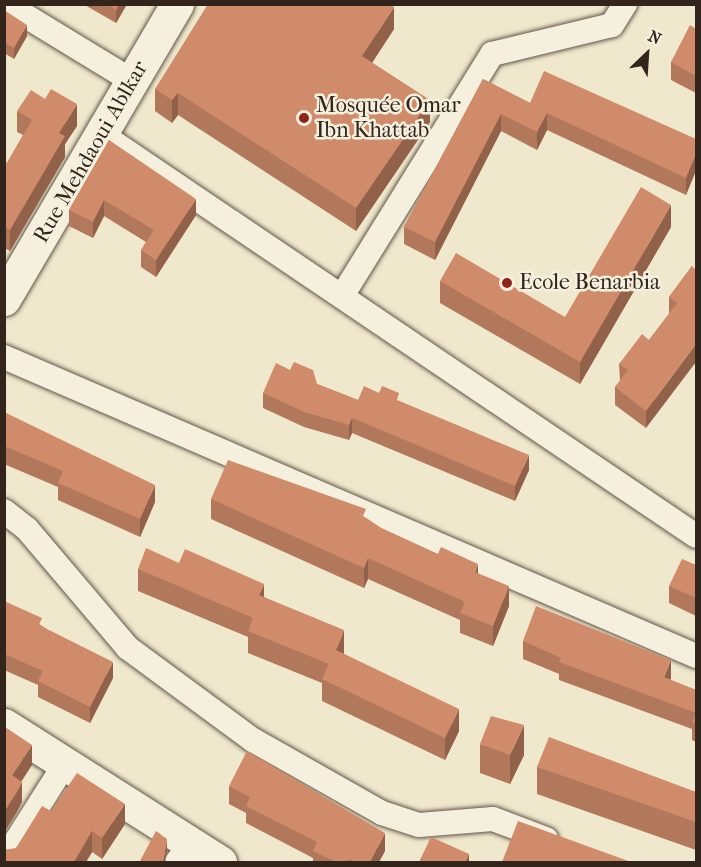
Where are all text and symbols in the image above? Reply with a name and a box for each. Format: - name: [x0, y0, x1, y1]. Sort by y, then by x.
- north arrow: [617, 24, 677, 84]
- text: N: [645, 26, 664, 48]
- street label: Rue Mehdaoui Ablkar: [28, 56, 154, 248]
- place label: Mosquée Omar Ibn Khattab: [316, 92, 461, 144]
- marker: Mosquée Omar Ibn Khattab: [297, 111, 311, 125]
- place label: Ecole Benarbia: [519, 270, 660, 296]
- marker: Ecole Benarbia: [500, 276, 514, 290]

